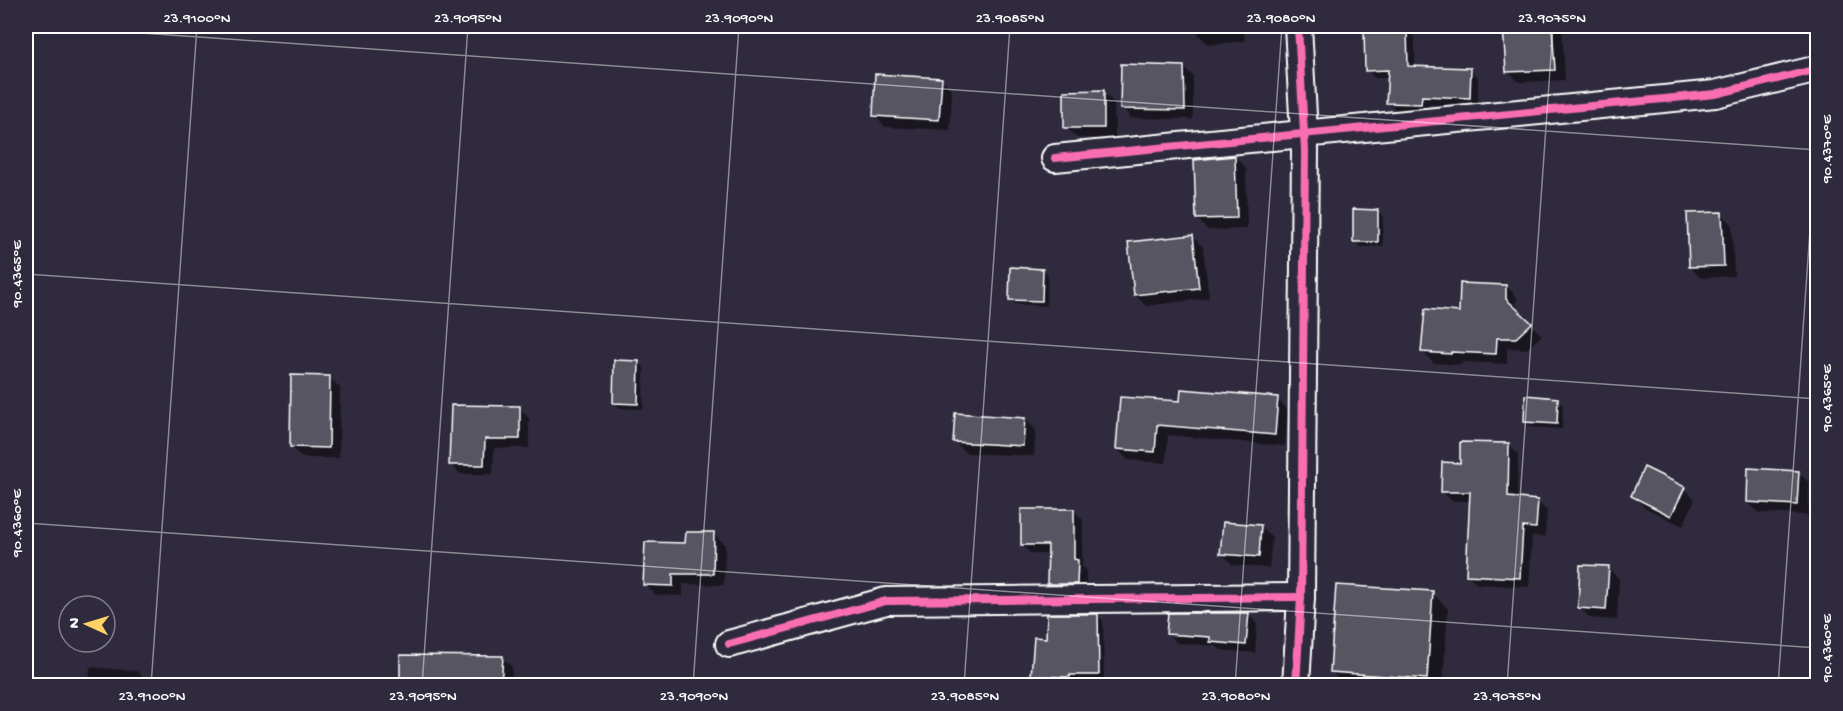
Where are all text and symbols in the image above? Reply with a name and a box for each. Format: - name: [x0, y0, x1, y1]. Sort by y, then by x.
- text: 23.9100°N: [163, 10, 231, 28]
- text: 23.9095°N: [434, 10, 502, 28]
- text: 23.9090°N: [705, 10, 773, 28]
- text: 23.9085°N: [976, 10, 1044, 28]
- text: 23.9080°N: [1246, 10, 1316, 28]
- text: 23.9075°N: [1518, 10, 1586, 28]
- text: 90.4370°E: [1819, 114, 1837, 184]
- text: 90.4365°E: [9, 240, 27, 309]
- text: 90.4365°E: [1819, 364, 1837, 433]
- text: 90.4360°E: [9, 488, 27, 558]
- north arrow: [57, 594, 117, 654]
- text: 90.4360°E: [1819, 613, 1837, 683]
- text: N: [66, 617, 85, 629]
- text: 23.9100°N: [118, 688, 186, 706]
- text: 23.9095°N: [389, 688, 457, 706]
- text: 23.9090°N: [660, 688, 728, 706]
- text: 23.9085°N: [931, 688, 999, 706]
- text: 23.9080°N: [1201, 688, 1271, 706]
- text: 23.9075°N: [1473, 688, 1541, 706]

